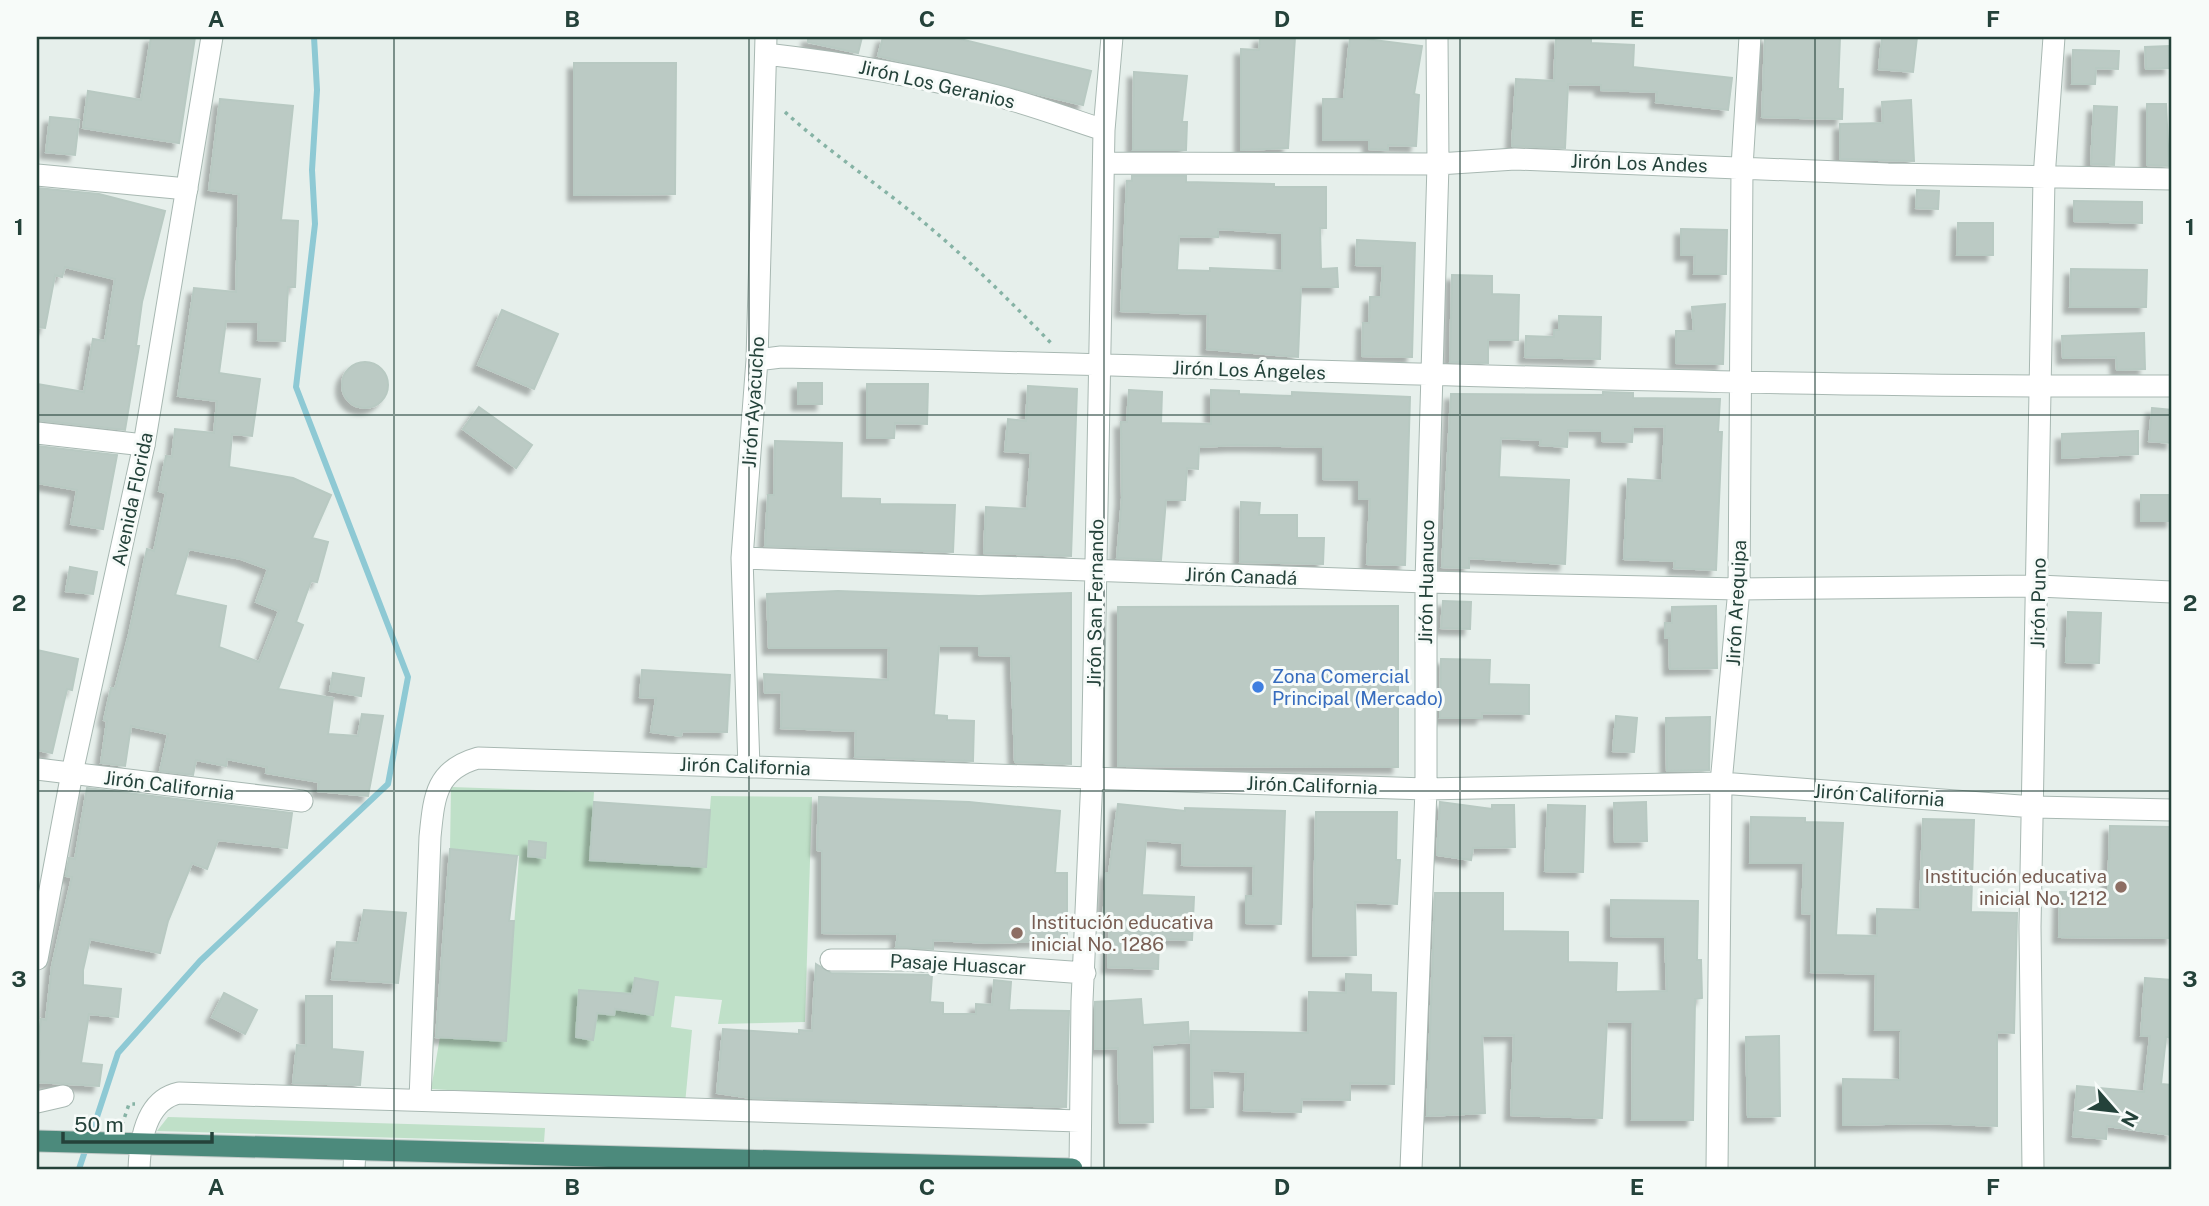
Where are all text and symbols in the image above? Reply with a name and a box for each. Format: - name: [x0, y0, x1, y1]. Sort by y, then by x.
- text: A: [208, 5, 225, 32]
- text: B: [564, 5, 580, 32]
- text: C: [919, 5, 935, 32]
- text: D: [1274, 5, 1290, 32]
- text: E: [1630, 5, 1644, 32]
- text: F: [1986, 5, 2000, 32]
- street label: Jirón Los Geranios: [857, 55, 1017, 113]
- street label: Jirón Los Andes: [1570, 150, 1708, 176]
- text: 1: [14, 213, 24, 240]
- text: 1: [2185, 213, 2195, 240]
- street label: Jirón Ayacucho: [737, 335, 769, 469]
- street label: Jirón Los Ángeles: [1172, 356, 1326, 384]
- street label: Avenida Florida: [107, 430, 157, 568]
- street label: Jirón San Fernando: [1083, 519, 1107, 687]
- street label: Jirón Huanuco: [1414, 519, 1438, 645]
- street label: Jirón Arequipa: [1722, 539, 1750, 667]
- street label: Jirón Puno: [2026, 557, 2050, 649]
- street label: Jirón Canadá: [1184, 563, 1298, 589]
- text: 2: [12, 589, 26, 616]
- text: 2: [2183, 589, 2197, 616]
- place label: Zona Comercial Principal (Mercado): [1272, 665, 1443, 709]
- marker: Zona Comercial Principal (Mercado): [1250, 679, 1266, 695]
- street label: Jirón California: [679, 753, 811, 779]
- street label: Jirón California: [102, 766, 236, 804]
- street label: Jirón California: [1246, 772, 1378, 798]
- street label: Jirón California: [1813, 779, 1945, 811]
- place label: Institución educativa inicial No. 1212: [1925, 865, 2107, 909]
- marker: Institución educativa inicial No. 1212: [2113, 879, 2129, 895]
- place label: Institución educativa inicial No. 1286: [1031, 911, 1213, 955]
- marker: Institución educativa inicial No. 1286: [1009, 925, 1025, 941]
- street label: Pasaje Huascar: [889, 949, 1027, 979]
- text: 3: [11, 965, 27, 992]
- text: 3: [2182, 965, 2198, 992]
- north arrow: [2080, 1076, 2150, 1146]
- scale bar: [63, 1101, 212, 1145]
- text: N: [2117, 1107, 2143, 1131]
- text: 50 m: [74, 1112, 124, 1137]
- text: A: [208, 1173, 225, 1200]
- text: B: [564, 1173, 580, 1200]
- text: C: [919, 1173, 935, 1200]
- text: D: [1274, 1173, 1290, 1200]
- text: E: [1630, 1173, 1644, 1200]
- text: F: [1986, 1173, 2000, 1200]

